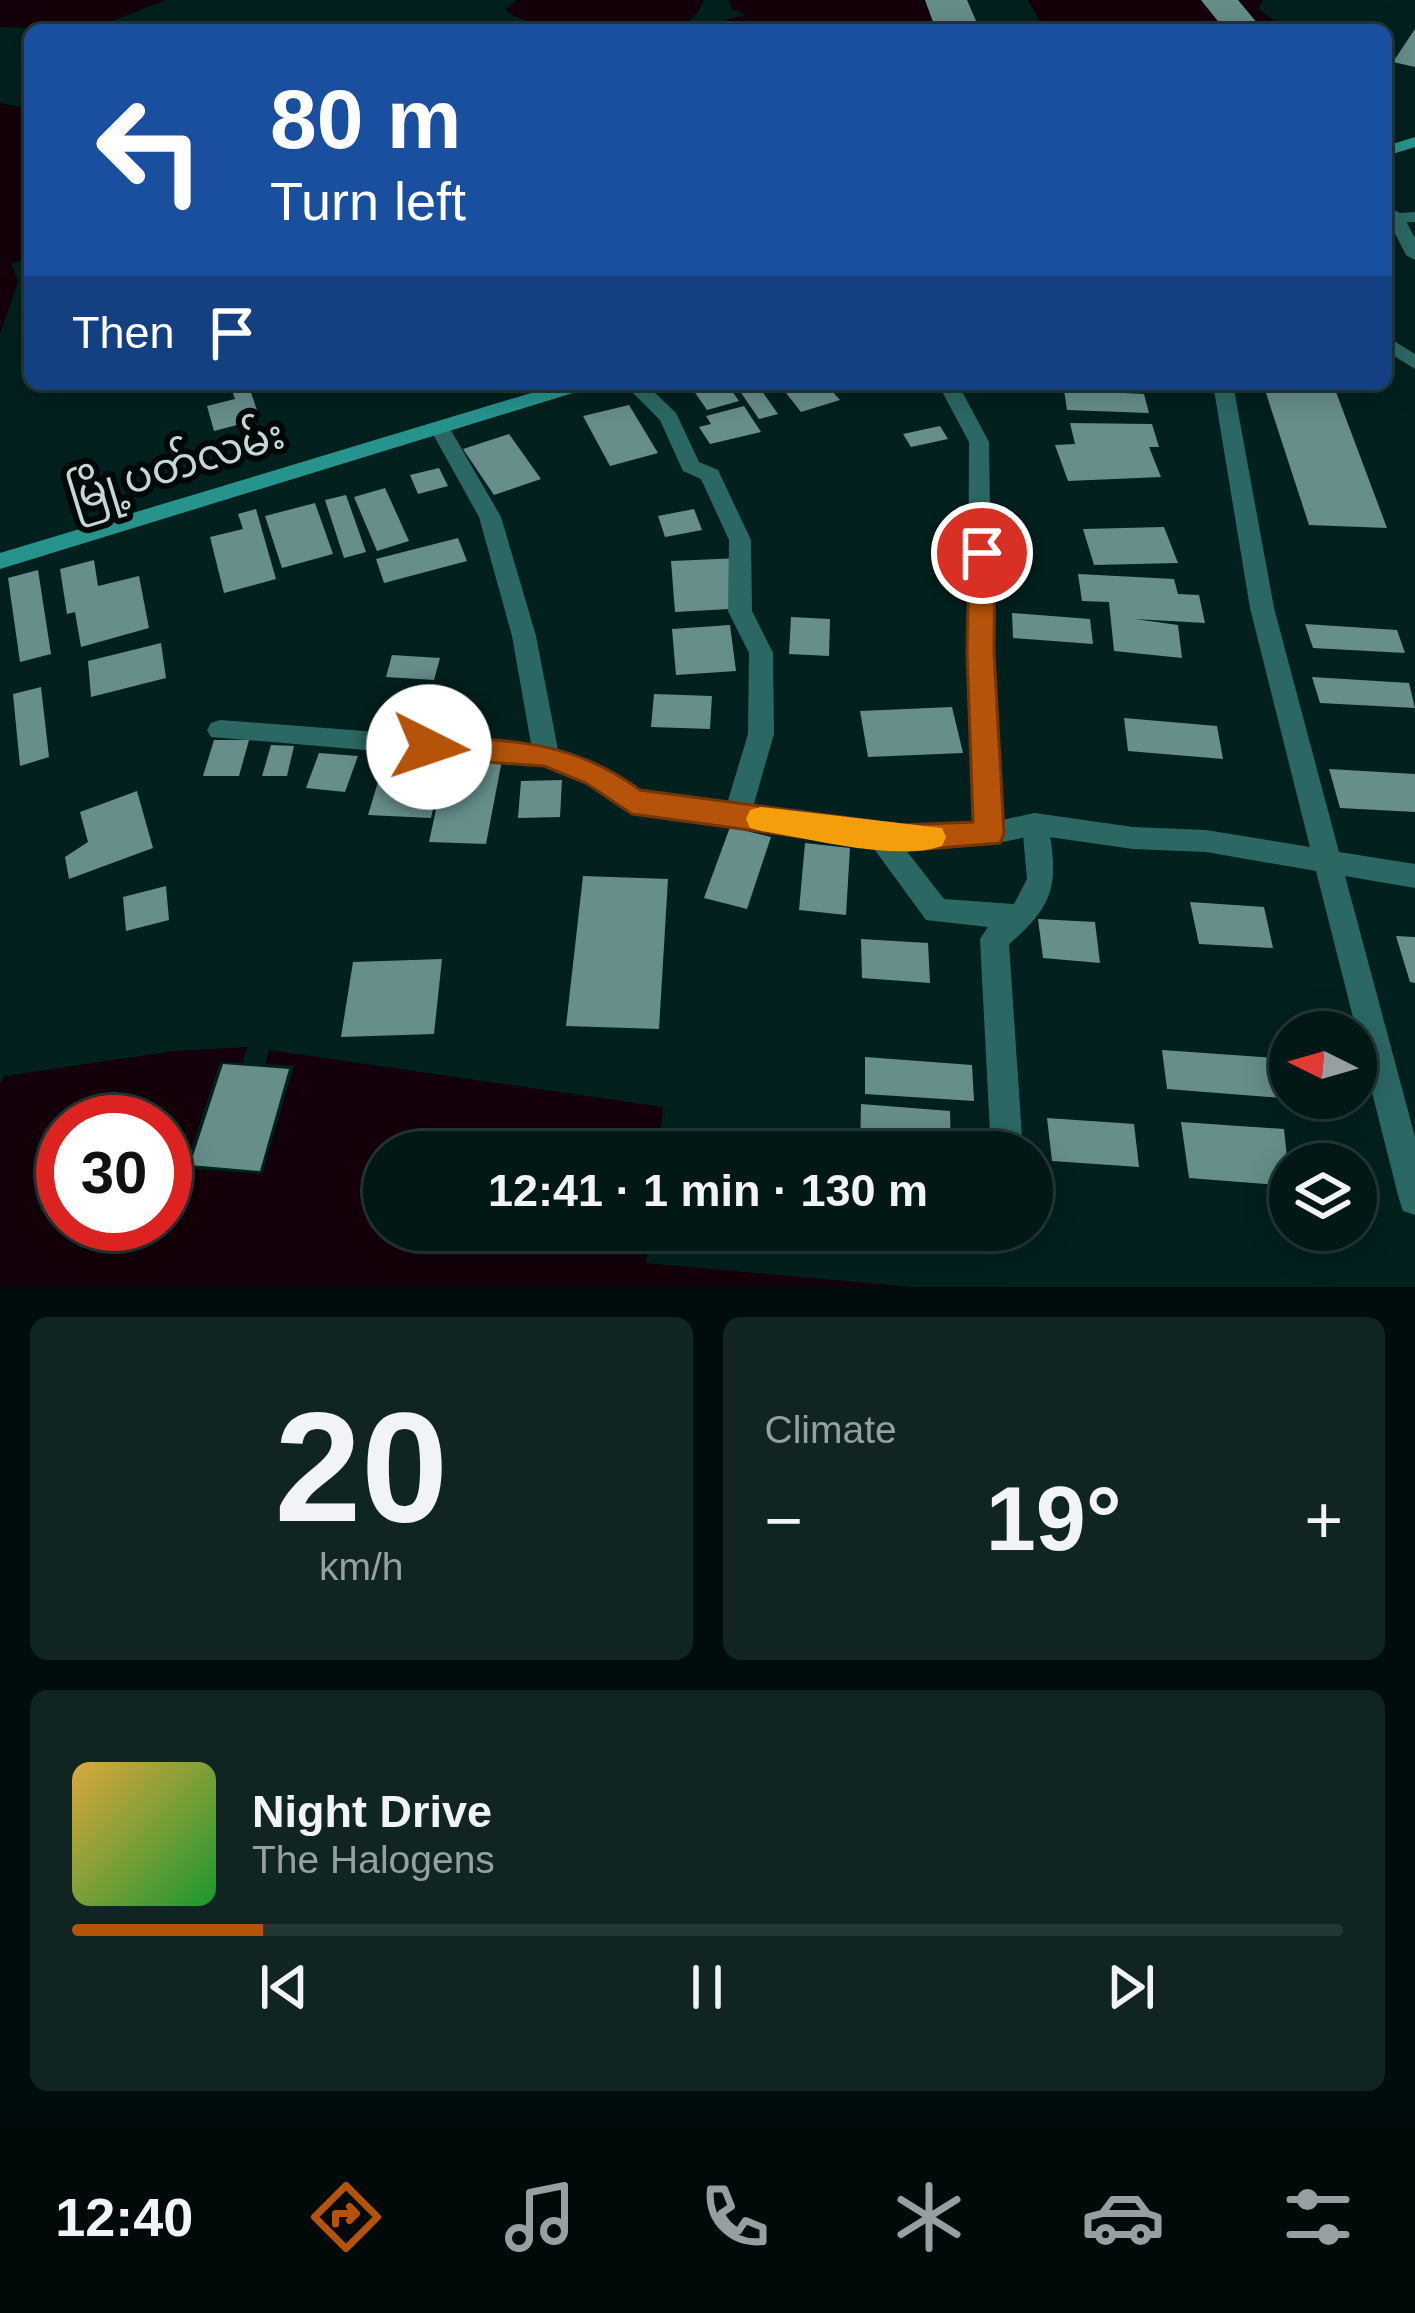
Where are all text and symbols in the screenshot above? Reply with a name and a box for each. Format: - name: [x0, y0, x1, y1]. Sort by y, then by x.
- icon: left: [72, 72, 228, 228]
- text: 80 m: [270, 72, 461, 166]
- text: Turn left: [270, 171, 466, 231]
- icon: arrive: [199, 300, 265, 366]
- text: Then: [72, 307, 175, 358]
- street label: မြို့ပတ်လမ်း: [61, 406, 293, 531]
- pin: [931, 502, 1033, 604]
- icon: arrive: [949, 520, 1015, 586]
- position arrow: [366, 684, 492, 810]
- north arrow: [1269, 1011, 1377, 1119]
- map controls: [1269, 1011, 1377, 1251]
- speed limit sign: 30: [36, 1095, 192, 1251]
- button: layers: [1269, 1143, 1377, 1251]
- text: 12:41 · 1 min · 130 m: [488, 1165, 928, 1216]
- text: 20: [274, 1380, 448, 1554]
- text: Climate: [765, 1408, 897, 1451]
- text: 19°: [986, 1469, 1122, 1569]
- text: −: [765, 1483, 803, 1557]
- text: +: [1304, 1483, 1343, 1557]
- text: km/h: [319, 1545, 404, 1588]
- text: Night Drive: [252, 1786, 492, 1837]
- text: The Halogens: [252, 1838, 495, 1881]
- icon: previous: [251, 1954, 317, 2020]
- icon: pause: [674, 1954, 740, 2020]
- icon: next: [1098, 1954, 1164, 2020]
- icon: directions: [304, 2175, 388, 2259]
- icon: music: [498, 2175, 582, 2259]
- icon: phone: [693, 2175, 777, 2259]
- icon: climate: [887, 2175, 971, 2259]
- icon: car: [1081, 2175, 1165, 2259]
- icon: filters: [1276, 2175, 1360, 2259]
- text: 12:40: [55, 2187, 193, 2247]

